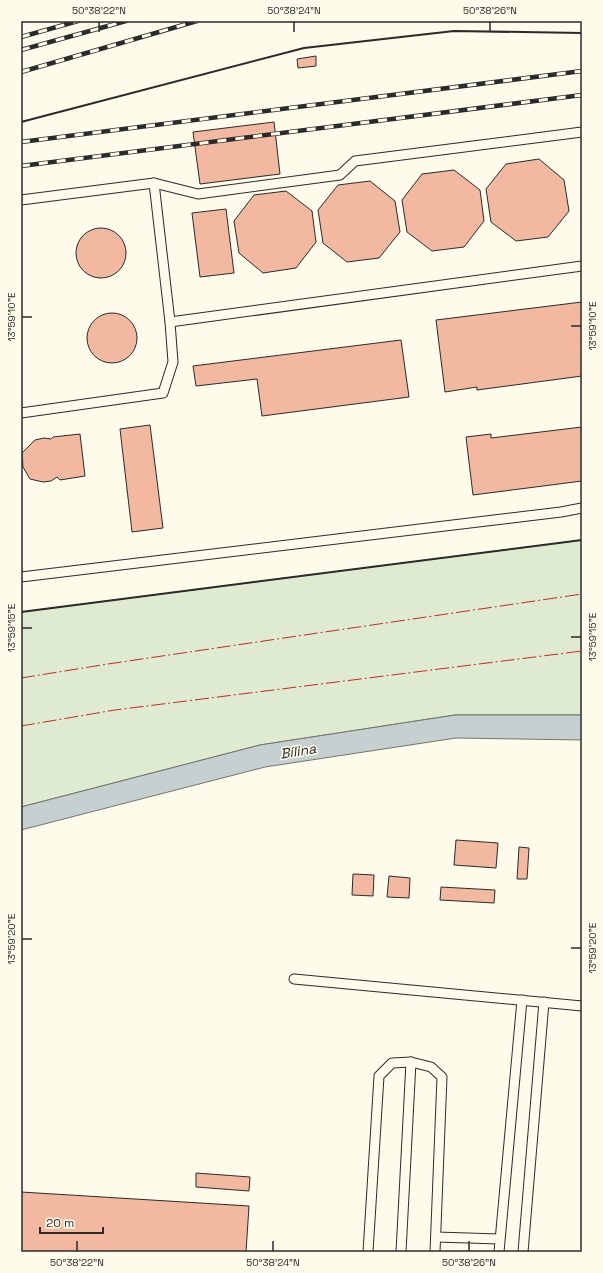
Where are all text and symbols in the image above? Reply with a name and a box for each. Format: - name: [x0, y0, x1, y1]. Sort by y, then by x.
- text: 50°38'22"N: [72, 4, 126, 17]
- text: 50°38'24"N: [267, 4, 321, 17]
- text: 50°38'26"N: [463, 4, 517, 17]
- text: 13°59'10"E: [5, 292, 18, 342]
- text: 13°59'10"E: [586, 301, 599, 351]
- text: 13°59'15"E: [5, 603, 18, 652]
- text: 13°59'15"E: [586, 612, 599, 661]
- water label: Bílina: [279, 739, 318, 763]
- text: 13°59'20"E: [5, 913, 18, 964]
- text: 13°59'20"E: [586, 922, 599, 973]
- scale bar: [40, 1209, 103, 1235]
- text: 20 m: [46, 1215, 74, 1231]
- text: 50°38'22"N: [50, 1256, 104, 1269]
- text: 50°38'24"N: [246, 1256, 300, 1269]
- text: 50°38'26"N: [442, 1256, 496, 1269]

